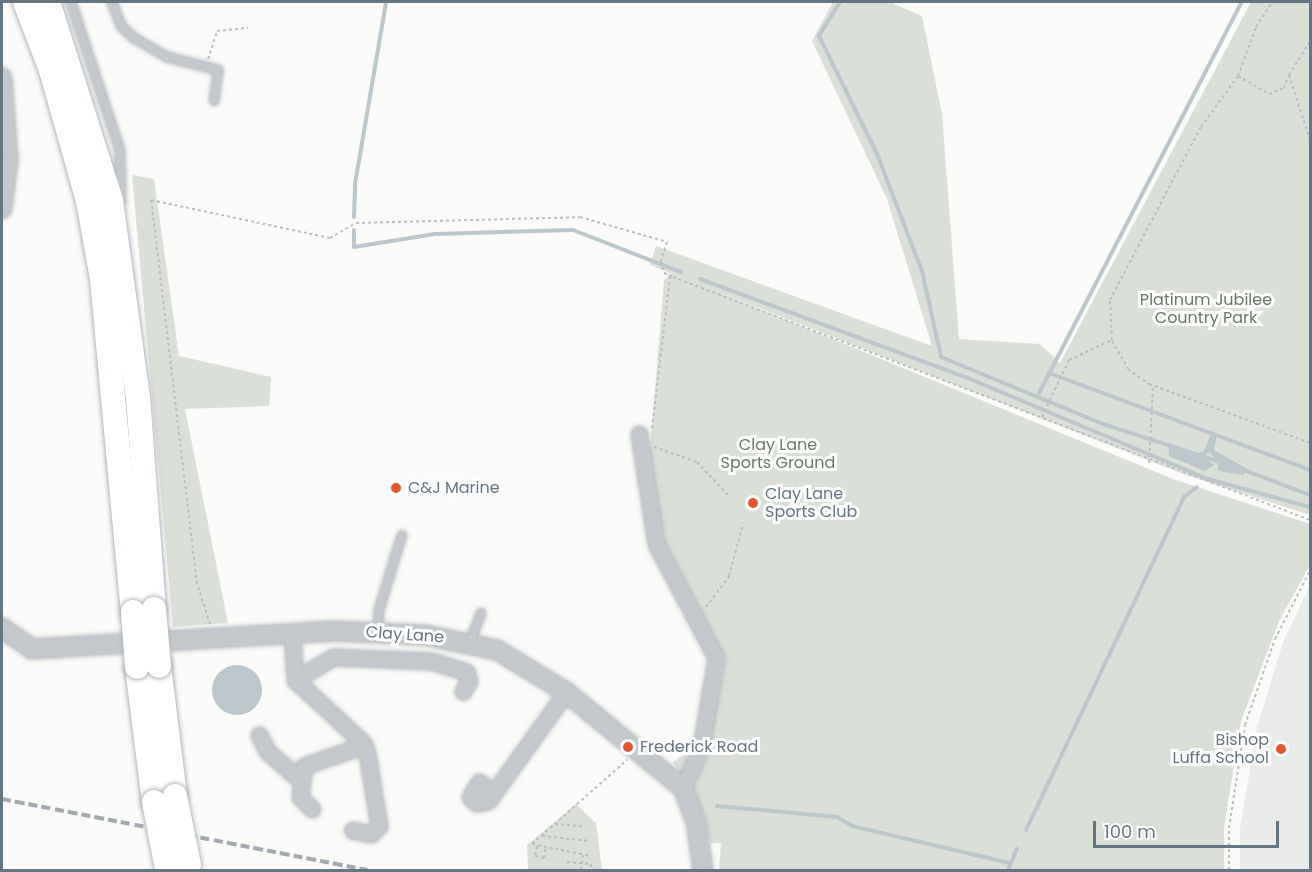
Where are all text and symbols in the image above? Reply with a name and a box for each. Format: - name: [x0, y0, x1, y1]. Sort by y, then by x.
- park label: Platinum Jubilee Country Park: [1140, 290, 1272, 328]
- park label: Clay Lane Sports Ground: [721, 435, 835, 473]
- place label: C&J Marine: [408, 478, 500, 498]
- marker: C&J Marine: [389, 481, 403, 495]
- place label: Clay Lane Sports Club: [765, 484, 857, 522]
- marker: Clay Lane Sports Club: [746, 496, 760, 510]
- street label: Clay Lane: [365, 623, 445, 647]
- place label: Bishop Luffa School: [1172, 730, 1269, 768]
- place label: Frederick Road: [640, 737, 758, 757]
- marker: Frederick Road: [621, 740, 635, 754]
- marker: Bishop Luffa School: [1274, 742, 1288, 756]
- scale bar: [1096, 809, 1282, 847]
- text: 100 m: [1104, 819, 1156, 844]

